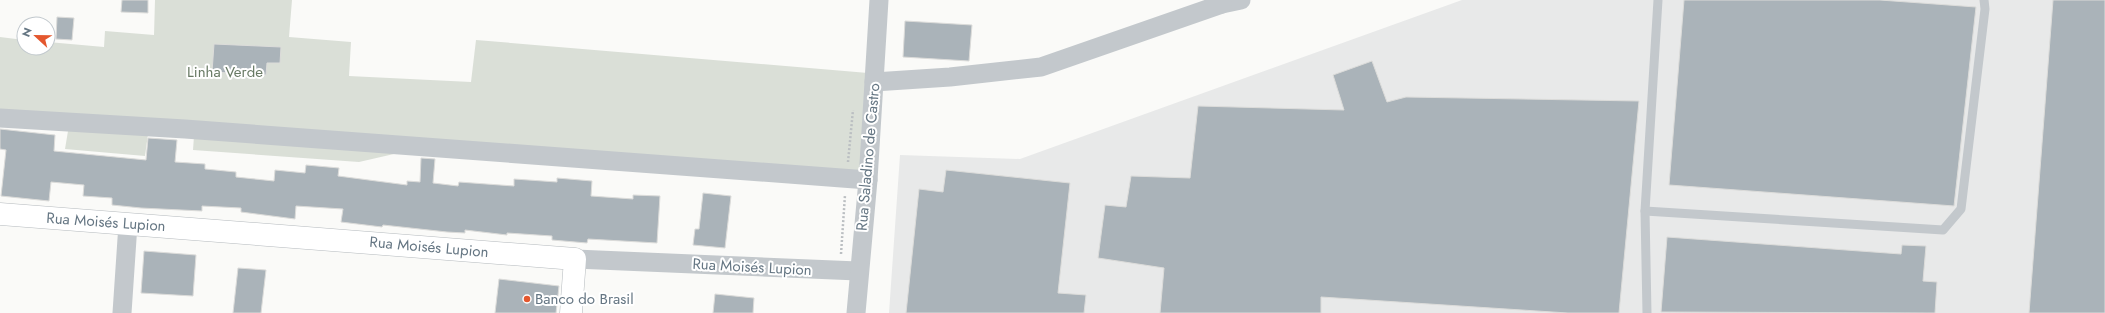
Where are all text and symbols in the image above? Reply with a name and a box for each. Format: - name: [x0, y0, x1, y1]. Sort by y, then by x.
- north arrow: [16, 16, 56, 56]
- text: N: [18, 25, 36, 39]
- park label: Linha Verde: [187, 61, 263, 83]
- street label: Rua Saladino de Castro: [851, 82, 885, 232]
- street label: Rua Moisés Lupion: [46, 207, 166, 237]
- street label: Rua Moisés Lupion: [369, 231, 489, 263]
- street label: Rua Moisés Lupion: [692, 253, 812, 281]
- place label: Banco do Brasil: [535, 288, 634, 310]
- marker: Banco do Brasil: [522, 294, 532, 304]

